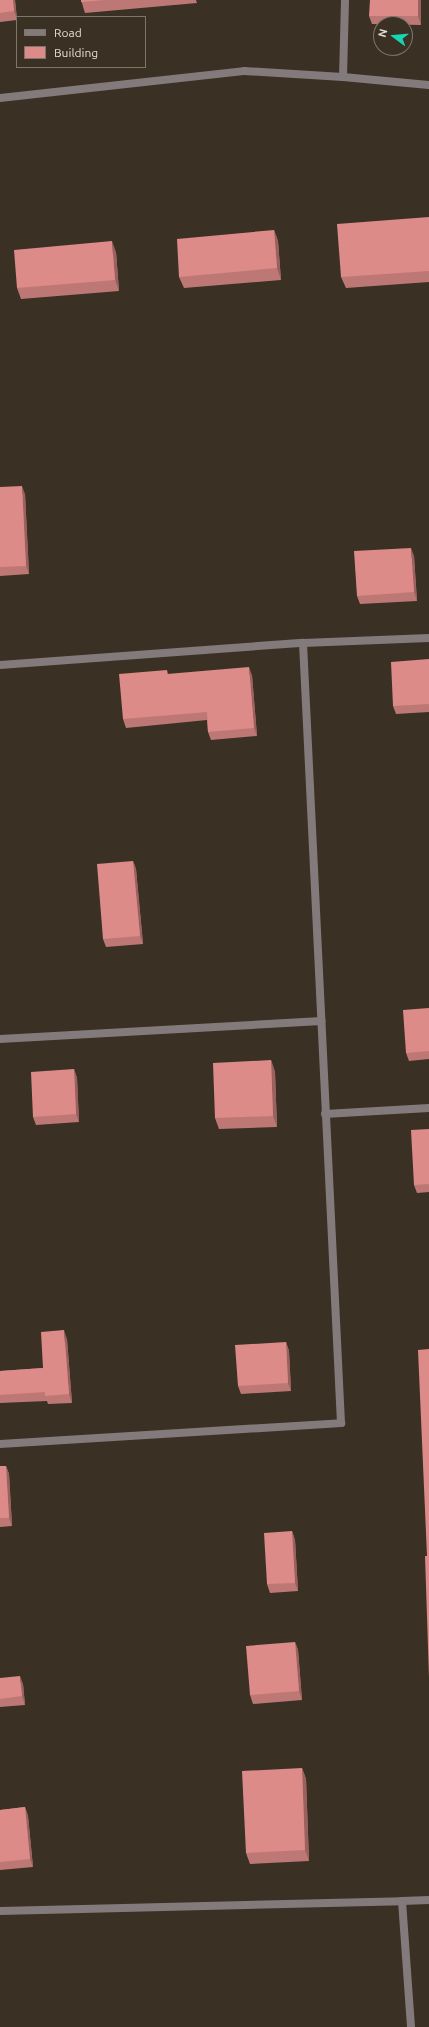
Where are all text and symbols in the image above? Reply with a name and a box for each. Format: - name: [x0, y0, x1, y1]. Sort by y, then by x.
- legend: [16, 16, 146, 68]
- north arrow: [373, 16, 413, 56]
- text: Road: [54, 26, 82, 39]
- text: N: [376, 27, 389, 39]
- text: Building: [54, 46, 98, 59]

